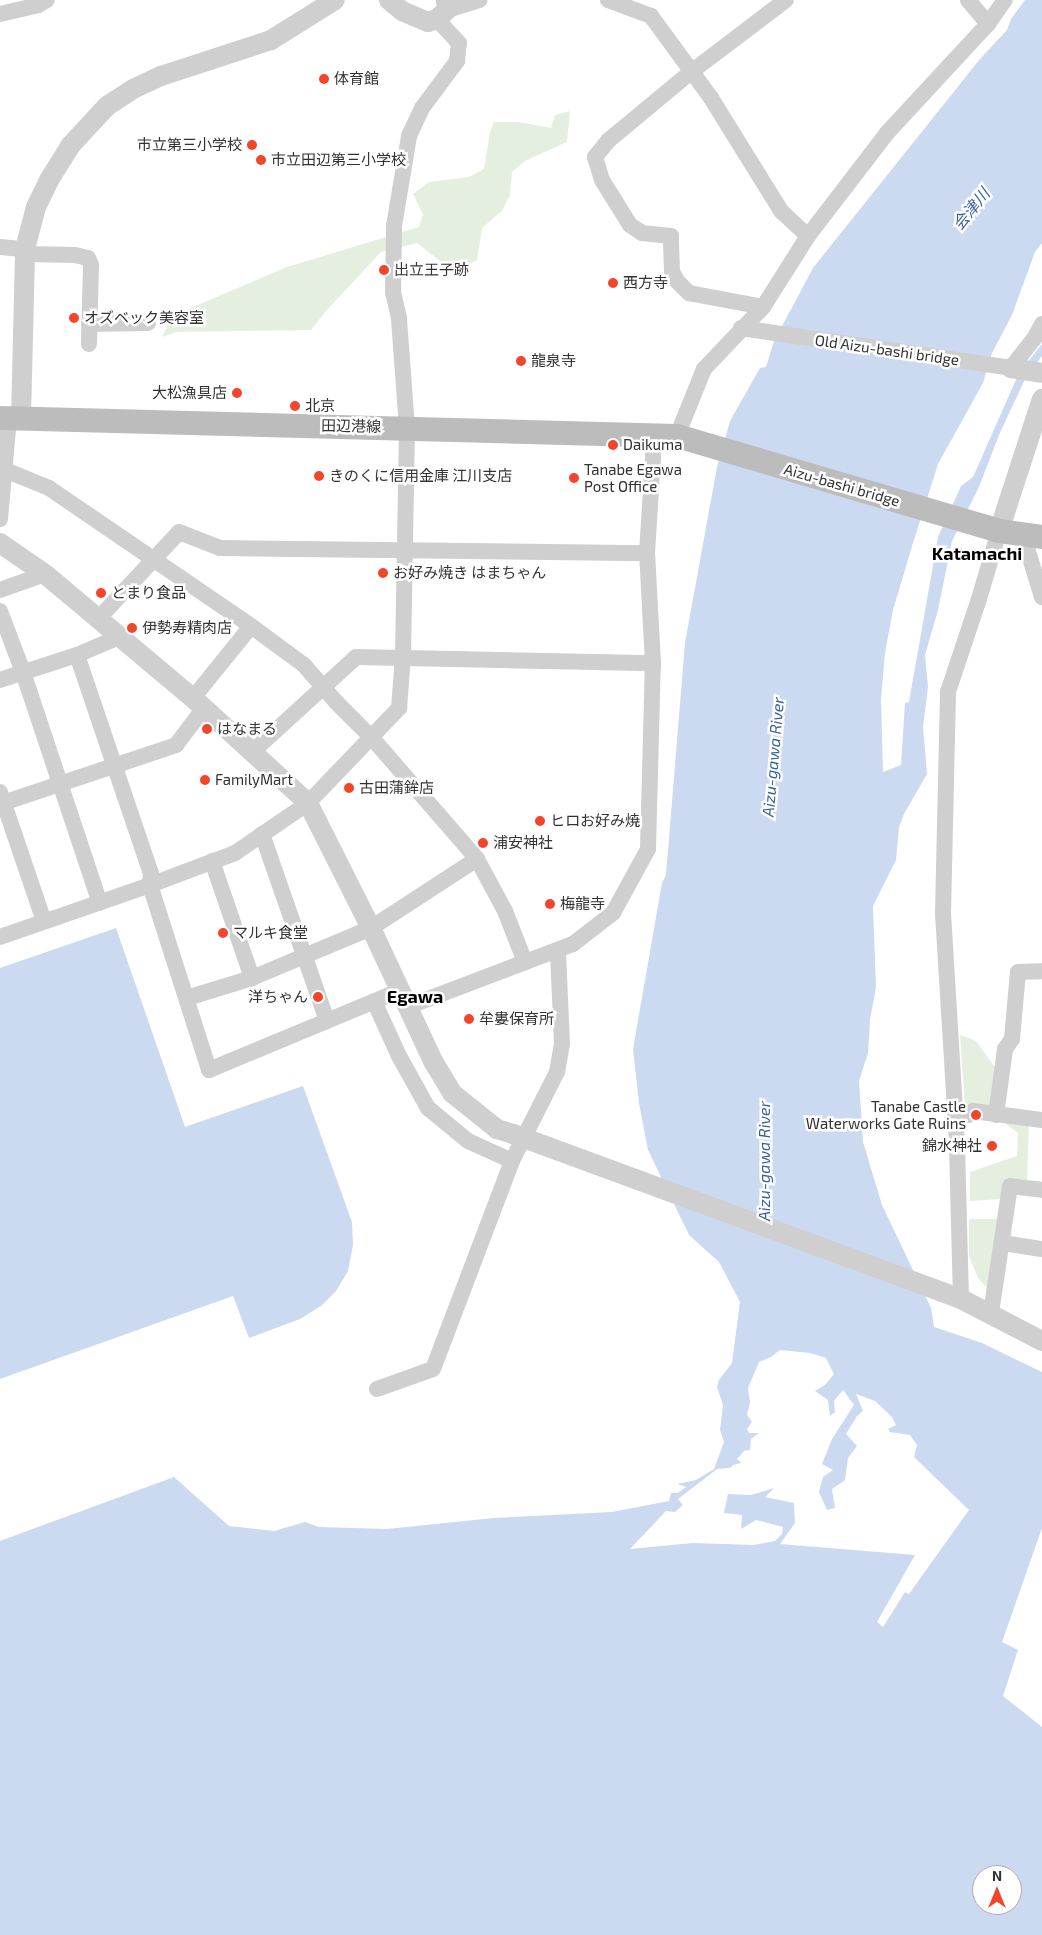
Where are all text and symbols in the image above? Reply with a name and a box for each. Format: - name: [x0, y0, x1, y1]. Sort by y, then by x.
- place label: 体育館: [334, 70, 379, 88]
- marker: 体育館: [318, 73, 330, 85]
- place label: 市立第三小学校: [137, 136, 242, 154]
- marker: 市立第三小学校: [246, 139, 258, 151]
- place label: 市立田辺第三小学校: [271, 151, 406, 169]
- marker: 市立田辺第三小学校: [255, 154, 267, 166]
- water label: 会津川: [948, 184, 994, 234]
- place label: 出立王子跡: [394, 261, 469, 279]
- marker: 出立王子跡: [378, 264, 390, 276]
- place label: 西方寺: [623, 274, 668, 292]
- marker: 西方寺: [607, 277, 619, 289]
- place label: オズベック美容室: [84, 309, 204, 327]
- marker: オズベック美容室: [68, 312, 80, 324]
- street label: Old Aizu-bashi bridge: [814, 331, 960, 369]
- place label: 龍泉寺: [531, 352, 576, 370]
- marker: 龍泉寺: [515, 355, 527, 367]
- place label: 大松漁具店: [152, 384, 227, 402]
- marker: 大松漁具店: [231, 387, 243, 399]
- place label: 北京: [305, 397, 335, 415]
- marker: 北京: [289, 400, 301, 412]
- street label: 田辺港線: [321, 416, 381, 436]
- place label: Daikuma: [623, 436, 682, 454]
- marker: Daikuma: [607, 439, 619, 451]
- place label: Tanabe Egawa Post Office: [584, 460, 682, 495]
- street label: Aizu-bashi bridge: [782, 460, 902, 510]
- place label: きのくに信用金庫 江川支店: [329, 467, 512, 485]
- marker: きのくに信用金庫 江川支店: [313, 470, 325, 482]
- marker: Tanabe Egawa Post Office: [568, 472, 580, 484]
- district label: Katamachi: [932, 542, 1022, 564]
- place label: お好み焼き はまちゃん: [393, 564, 546, 582]
- marker: お好み焼き はまちゃん: [377, 567, 389, 579]
- place label: とまり食品: [111, 584, 186, 602]
- marker: とまり食品: [95, 587, 107, 599]
- place label: 伊勢寿精肉店: [142, 619, 232, 637]
- marker: 伊勢寿精肉店: [126, 622, 138, 634]
- water label: Aizu-gawa River: [758, 696, 788, 818]
- place label: はなまる: [217, 720, 277, 738]
- marker: はなまる: [201, 723, 213, 735]
- place label: FamilyMart: [215, 771, 293, 789]
- marker: FamilyMart: [199, 774, 211, 786]
- place label: 古田蒲鉾店: [359, 779, 434, 797]
- marker: 古田蒲鉾店: [343, 782, 355, 794]
- place label: ヒロお好み焼: [550, 812, 640, 830]
- marker: ヒロお好み焼: [534, 815, 546, 827]
- place label: 浦安神社: [493, 834, 553, 852]
- marker: 浦安神社: [477, 837, 489, 849]
- place label: 梅龍寺: [560, 895, 605, 913]
- marker: 梅龍寺: [544, 898, 556, 910]
- place label: マルキ食堂: [233, 924, 308, 942]
- marker: マルキ食堂: [217, 927, 229, 939]
- district label: Egawa: [387, 985, 443, 1007]
- place label: 洋ちゃん: [248, 988, 308, 1006]
- marker: 洋ちゃん: [312, 991, 324, 1003]
- place label: 牟婁保育所: [479, 1010, 554, 1028]
- marker: 牟婁保育所: [463, 1013, 475, 1025]
- place label: Tanabe Castle Waterworks Gate Ruins: [806, 1097, 966, 1132]
- water label: Aizu-gawa River: [754, 1101, 774, 1221]
- marker: Tanabe Castle Waterworks Gate Ruins: [970, 1109, 982, 1121]
- place label: 錦水神社: [922, 1137, 982, 1155]
- marker: 錦水神社: [986, 1140, 998, 1152]
- north arrow: [972, 1865, 1022, 1915]
- text: N: [992, 1867, 1002, 1884]

